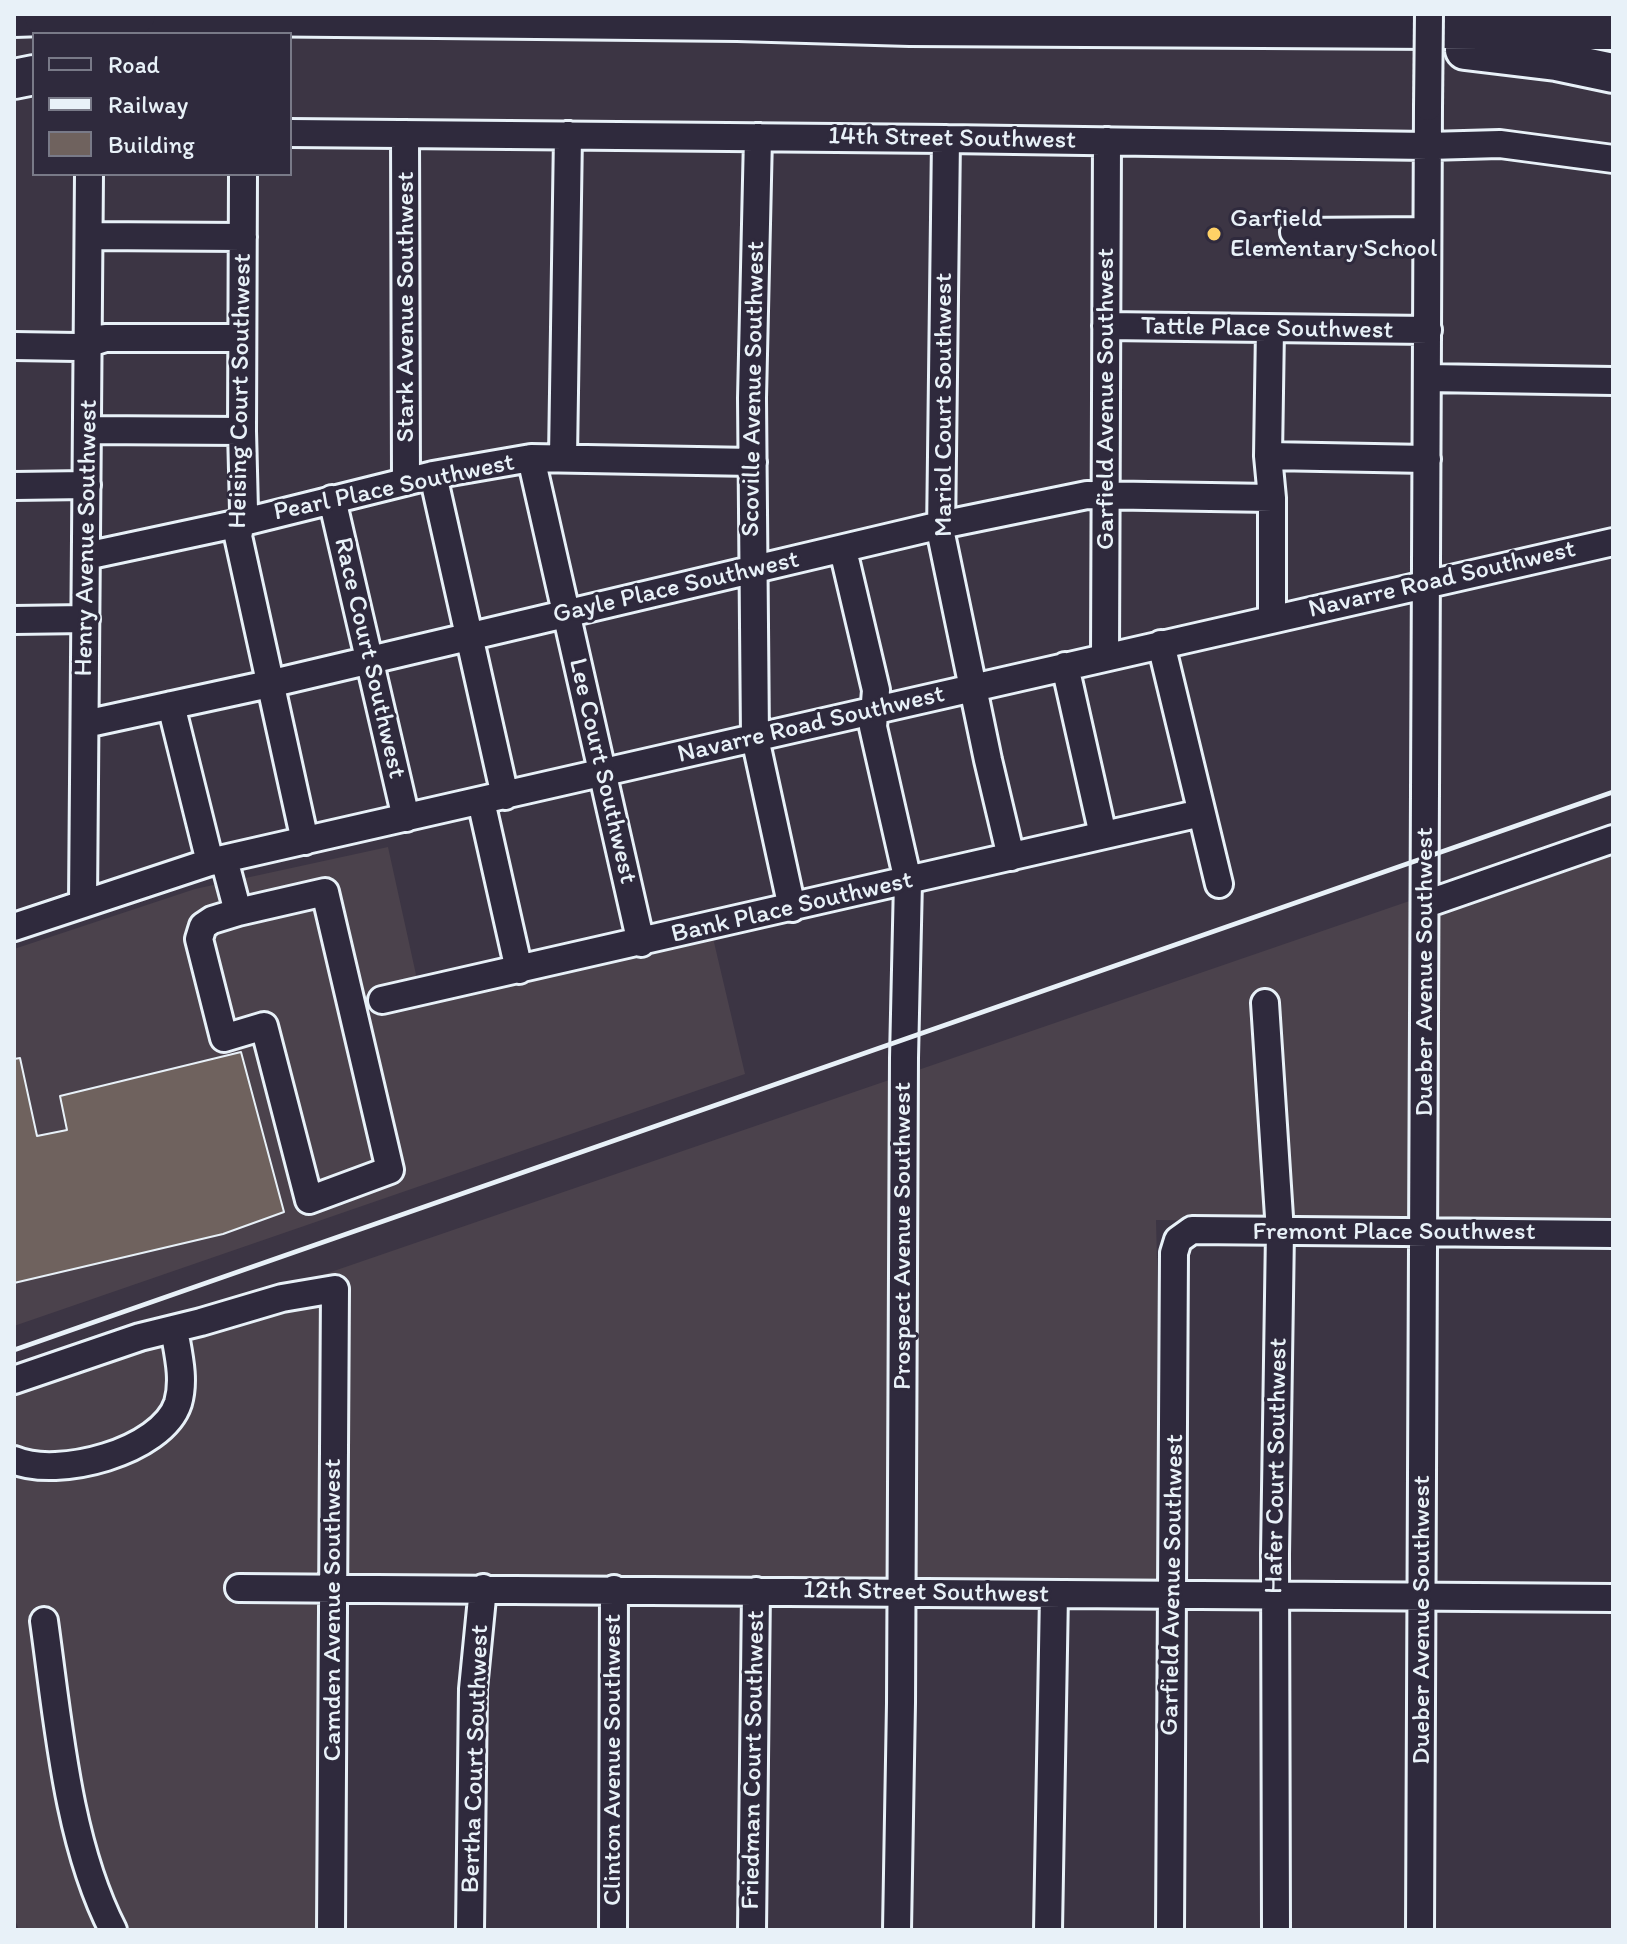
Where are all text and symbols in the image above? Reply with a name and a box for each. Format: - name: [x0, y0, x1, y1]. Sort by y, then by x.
- legend: [32, 32, 292, 176]
- text: Road: [108, 50, 160, 79]
- text: Railway: [108, 90, 188, 119]
- street label: 14th Street Southwest: [828, 121, 1076, 157]
- text: Building: [108, 130, 195, 159]
- street label: Stark Avenue Southwest: [390, 172, 422, 442]
- place label: Garfield Elementary School: [1230, 203, 1437, 264]
- marker: Garfield Elementary School: [1205, 225, 1223, 243]
- street label: Scoville Avenue Southwest: [736, 241, 772, 537]
- street label: Garfield Avenue Southwest: [1090, 248, 1122, 550]
- street label: Heising Court Southwest: [223, 253, 259, 529]
- street label: Mariol Court Southwest: [928, 273, 960, 537]
- street label: Tattle Place Southwest: [1141, 311, 1393, 347]
- street label: Henry Avenue Southwest: [69, 399, 105, 677]
- street label: Pearl Place Southwest: [271, 447, 517, 529]
- street label: Race Court Southwest: [326, 534, 412, 782]
- street label: Navarre Road Southwest: [1306, 534, 1578, 626]
- street label: Gayle Place Southwest: [550, 545, 802, 631]
- street label: Lee Court Southwest: [561, 655, 643, 887]
- street label: Navarre Road Southwest: [675, 679, 947, 771]
- street label: Dueber Avenue Southwest: [1409, 827, 1441, 1117]
- street label: Bank Place Southwest: [668, 865, 916, 951]
- street label: Prospect Avenue Southwest: [887, 1082, 919, 1390]
- street label: Fremont Place Southwest: [1253, 1216, 1535, 1248]
- street label: Hafer Court Southwest: [1259, 1338, 1295, 1594]
- street label: Garfield Avenue Southwest: [1155, 1434, 1191, 1736]
- street label: Camden Avenue Southwest: [317, 1459, 349, 1761]
- street label: Dueber Avenue Southwest: [1406, 1475, 1438, 1765]
- street label: 12th Street Southwest: [803, 1575, 1049, 1611]
- street label: Friedman Court Southwest: [736, 1610, 772, 1910]
- street label: Clinton Avenue Southwest: [597, 1614, 629, 1906]
- street label: Bertha Court Southwest: [456, 1624, 496, 1894]

